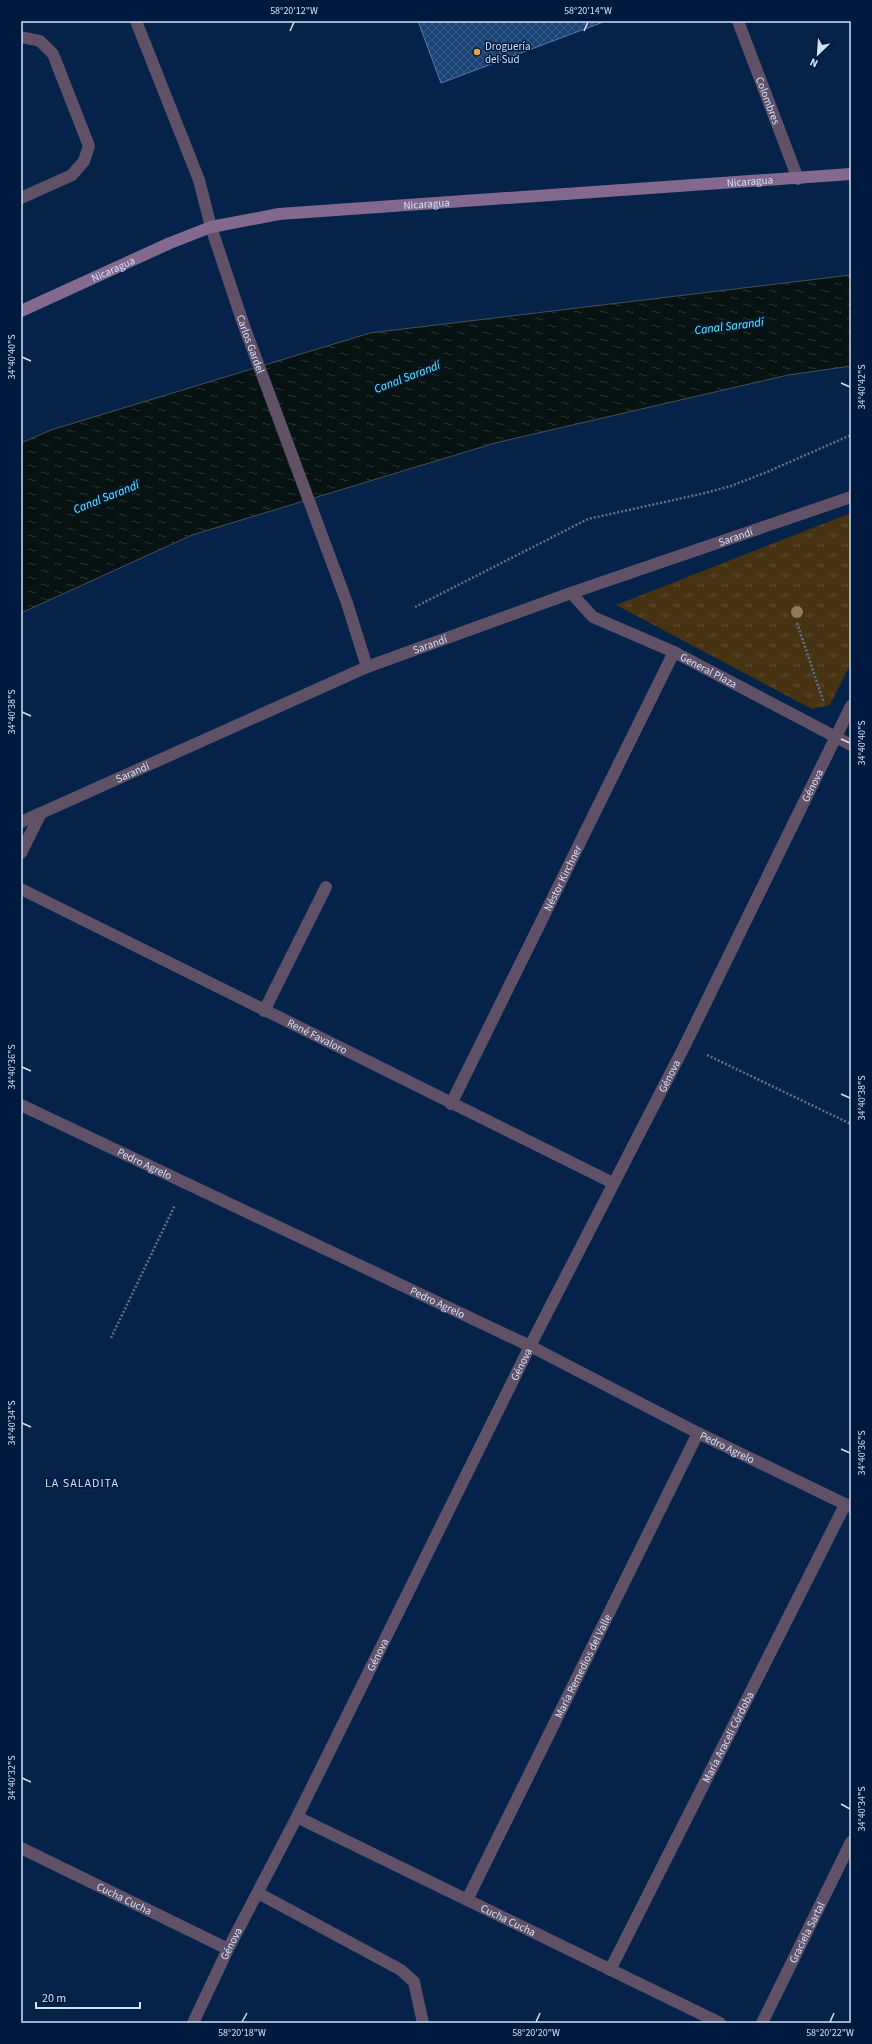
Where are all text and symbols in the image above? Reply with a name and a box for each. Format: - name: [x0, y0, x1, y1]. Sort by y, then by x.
- text: 58°20'12"W: [270, 4, 318, 18]
- text: 58°20'14"W: [564, 4, 612, 18]
- north arrow: [798, 34, 838, 74]
- place label: Droguería del Sud: [485, 39, 531, 67]
- marker: Droguería del Sud: [472, 47, 482, 57]
- text: N: [807, 54, 820, 71]
- street label: Colombres: [752, 75, 784, 127]
- street label: Nicaragua: [726, 172, 774, 191]
- street label: Nicaragua: [403, 195, 450, 213]
- street label: Nicaragua: [89, 253, 137, 286]
- street label: Carlos Gardel: [233, 313, 268, 376]
- water label: Canal Sarandí: [693, 314, 767, 339]
- text: 34°40'40"S: [5, 334, 19, 380]
- water label: Canal Sarandí: [372, 356, 445, 398]
- text: 34°40'42"S: [855, 364, 869, 410]
- water label: Canal Sarandí: [71, 476, 144, 518]
- street label: Sarandí: [716, 524, 755, 550]
- street label: Sarandí: [411, 631, 449, 658]
- street label: General Plaza: [677, 650, 740, 692]
- text: 34°40'38"S: [5, 689, 19, 735]
- text: 34°40'40"S: [855, 720, 869, 766]
- street label: Sarandí: [113, 758, 152, 787]
- street label: Génova: [798, 767, 827, 804]
- street label: Néstor Kirchner: [540, 843, 586, 914]
- street label: René Favaloro: [285, 1016, 350, 1058]
- text: 34°40'36"S: [5, 1044, 19, 1090]
- street label: Génova: [655, 1057, 684, 1095]
- text: 34°40'38"S: [855, 1075, 869, 1121]
- street label: Pedro Agrelo: [115, 1145, 174, 1183]
- street label: Pedro Agrelo: [408, 1283, 467, 1322]
- street label: Génova: [507, 1346, 536, 1383]
- text: 34°40'34"S: [5, 1400, 19, 1446]
- street label: Pedro Agrelo: [697, 1428, 757, 1467]
- text: 34°40'36"S: [855, 1430, 869, 1476]
- district label: LA SALADITA: [45, 1475, 119, 1492]
- street label: María Remedios del Valle: [551, 1611, 615, 1721]
- street label: Génova: [363, 1636, 392, 1674]
- street label: María Araceli Córdoba: [699, 1689, 758, 1786]
- text: 34°40'32"S: [5, 1755, 19, 1801]
- text: 34°40'34"S: [855, 1786, 869, 1832]
- street label: Cucha Cucha: [94, 1879, 154, 1919]
- street label: Graciela Sartal: [786, 1899, 829, 1966]
- street label: Cucha Cucha: [478, 1901, 538, 1940]
- street label: Génova: [217, 1925, 246, 1963]
- scale bar: [36, 1984, 140, 2010]
- text: 20 m: [42, 1990, 66, 2007]
- text: 58°20'18"W: [218, 2026, 266, 2040]
- text: 58°20'20"W: [512, 2026, 560, 2040]
- text: 58°20'22"W: [806, 2026, 854, 2040]

